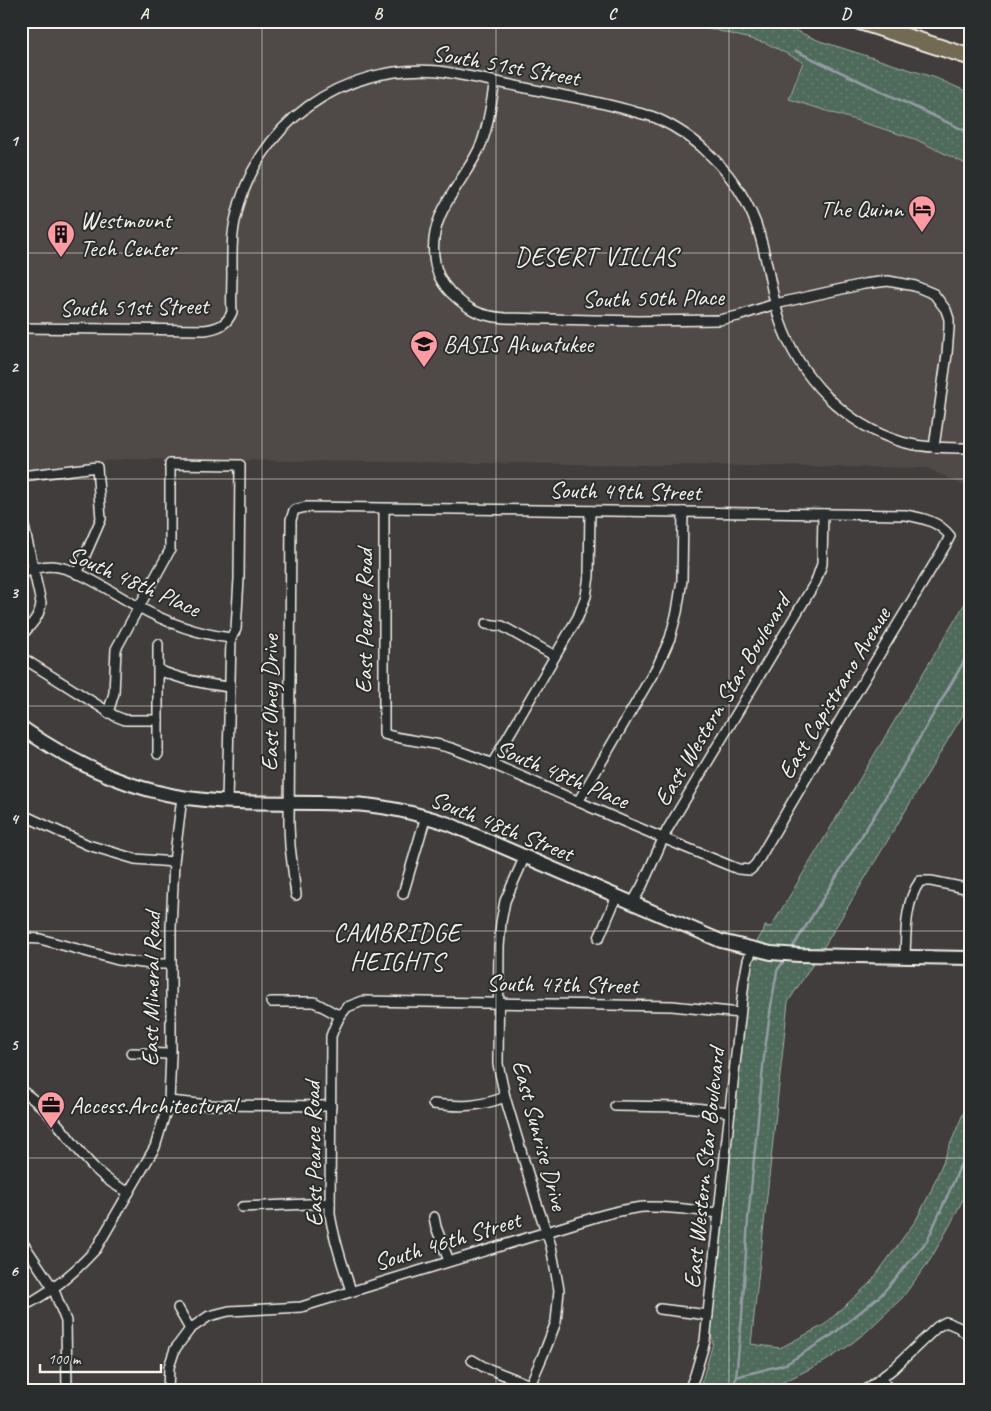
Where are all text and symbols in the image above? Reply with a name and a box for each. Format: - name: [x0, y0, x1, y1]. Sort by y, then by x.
- text: A: [140, 4, 150, 24]
- text: B: [374, 4, 384, 24]
- text: C: [608, 4, 618, 24]
- text: D: [841, 4, 852, 24]
- street label: South 51st Street: [430, 37, 584, 93]
- text: 1: [10, 131, 19, 151]
- place label: The Quinn: [820, 194, 904, 224]
- hotel icon: The Quinn: [907, 194, 937, 233]
- place label: Westmount Tech Center: [80, 205, 179, 263]
- building icon: Westmount Tech Center: [46, 219, 76, 258]
- district label: DESERT VILLAS: [515, 241, 681, 273]
- street label: South 50th Place: [582, 282, 726, 314]
- street label: South 51st Street: [59, 291, 211, 323]
- school or university icon: BASIS Ahwatukee: [409, 329, 439, 368]
- place label: BASIS Ahwatukee: [443, 329, 595, 359]
- text: 2: [10, 357, 19, 377]
- street label: South 49th Street: [549, 475, 703, 507]
- street label: South 48th Place: [63, 538, 207, 624]
- street label: East Pearce Road: [349, 545, 379, 694]
- text: 3: [10, 583, 19, 603]
- street label: East Western Star Boulevard: [647, 586, 799, 811]
- street label: East Capistrano Avenue: [771, 600, 898, 784]
- street label: East Olney Drive: [255, 633, 285, 771]
- street label: South 48th Place: [491, 733, 635, 816]
- street label: South 48th Street: [426, 784, 580, 869]
- text: 4: [10, 809, 19, 829]
- street label: East Mineral Road: [135, 908, 167, 1067]
- district label: CAMBRIDGE HEIGHTS: [333, 917, 463, 978]
- street label: South 47th Street: [486, 968, 640, 1000]
- text: 5: [11, 1035, 20, 1055]
- street label: East Western Star Boulevard: [676, 1043, 732, 1290]
- street label: East Sunrise Drive: [506, 1057, 575, 1215]
- street label: East Pearce Road: [297, 1078, 329, 1227]
- office icon: Access.Architectural: [36, 1090, 66, 1129]
- place label: Access.Architectural: [70, 1090, 240, 1120]
- street label: South 46th Street: [370, 1204, 526, 1277]
- text: 6: [10, 1261, 19, 1281]
- scale bar: [40, 1341, 161, 1373]
- text: 100 m: [48, 1350, 82, 1369]

